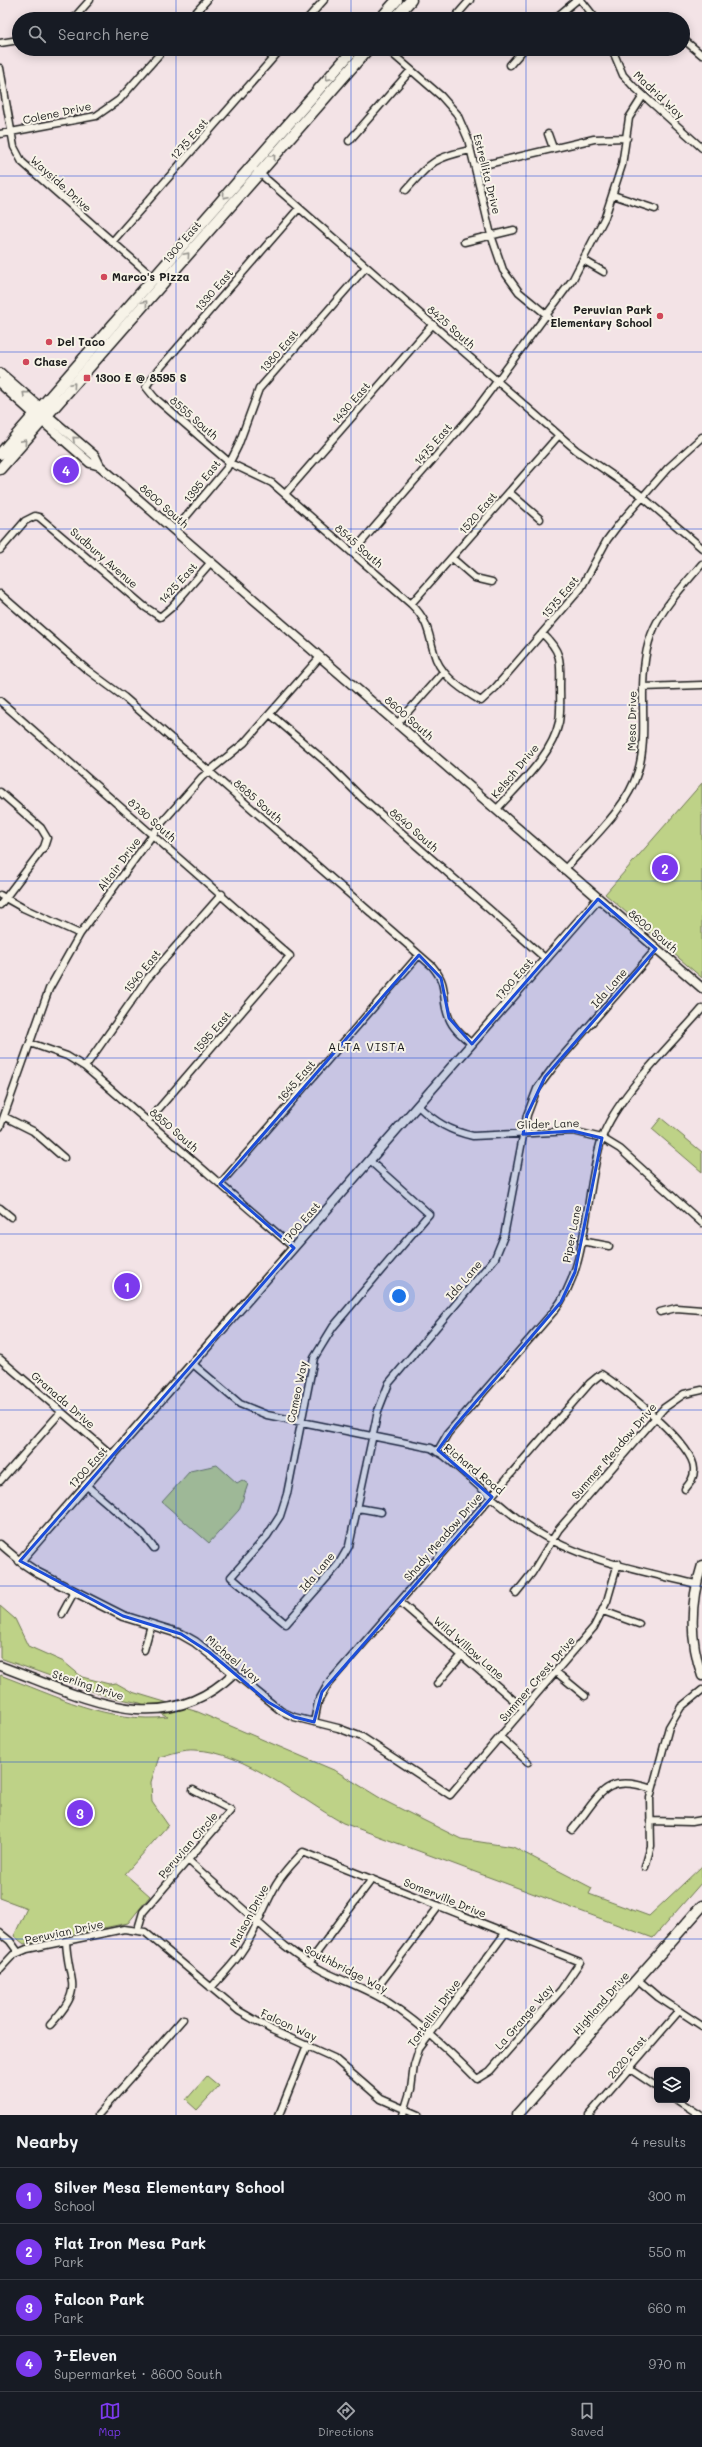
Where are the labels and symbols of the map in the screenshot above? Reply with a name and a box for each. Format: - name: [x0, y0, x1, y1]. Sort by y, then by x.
- street label: Madrid Way: [631, 67, 688, 122]
- one-way arrow: [326, 74, 333, 81]
- street label: Colene Drive: [21, 98, 93, 127]
- street label: 1275 East: [166, 115, 211, 163]
- street label: Estrellita Drive: [470, 132, 505, 216]
- street label: Wayside Drive: [28, 152, 95, 215]
- one-way arrow: [268, 155, 275, 162]
- one-way arrow: [223, 191, 230, 198]
- street label: 1300 East: [159, 217, 204, 266]
- one-way arrow: [182, 252, 189, 260]
- street label: 1330 East: [191, 265, 236, 314]
- place label: Marco's Pizza: [112, 269, 190, 284]
- marker: Marco's Pizza: [99, 272, 109, 282]
- one-way arrow: [140, 300, 148, 308]
- street label: 8425 South: [424, 302, 478, 352]
- place label: Peruvian Park Elementary School: [550, 302, 652, 330]
- marker: Peruvian Park Elementary School: [655, 311, 665, 321]
- street label: 1380 East: [256, 326, 301, 375]
- place label: Del Taco: [57, 334, 105, 349]
- marker: Del Taco: [44, 337, 54, 347]
- place label: Chase: [34, 354, 68, 369]
- marker: Chase: [21, 357, 31, 367]
- place label: 1300 E @ 8595 S: [95, 370, 187, 385]
- marker: 1300 E @ 8595 S: [82, 373, 92, 383]
- street label: 1430 East: [328, 378, 373, 427]
- one-way arrow: [69, 383, 76, 390]
- one-way arrow: [22, 392, 30, 399]
- street label: 8555 South: [167, 393, 222, 443]
- street label: 1475 East: [410, 419, 455, 468]
- one-way arrow: [72, 437, 80, 444]
- one-way arrow: [19, 439, 27, 447]
- pin: 4: [53, 455, 79, 485]
- street label: 1395 East: [180, 456, 224, 505]
- street label: 8600 South: [137, 480, 192, 531]
- street label: 1520 East: [455, 488, 500, 537]
- street label: 8545 South: [332, 521, 387, 571]
- street label: Sudbury Avenue: [67, 524, 141, 591]
- street label: 1425 East: [155, 559, 200, 607]
- street label: 1575 East: [538, 572, 582, 621]
- street label: Mesa Drive: [623, 690, 640, 751]
- street label: 8600 South: [382, 692, 437, 743]
- street label: Kelsch Drive: [487, 740, 542, 801]
- street label: 8685 South: [231, 775, 286, 826]
- street label: 8730 South: [125, 795, 180, 845]
- street label: 8640 South: [387, 804, 442, 855]
- street label: Altair Drive: [93, 834, 144, 894]
- pin: 2: [652, 853, 678, 883]
- street label: 8600 South: [625, 906, 681, 956]
- street label: 1540 East: [120, 946, 164, 995]
- street label: 1700 East: [491, 954, 536, 1003]
- street label: Ida Lane: [587, 965, 630, 1011]
- street label: 1595 East: [189, 1007, 234, 1056]
- district label: ALTA VISTA: [328, 1038, 406, 1054]
- street label: 1645 East: [273, 1056, 318, 1105]
- street label: 8850 South: [147, 1104, 202, 1155]
- street label: Glider Lane: [516, 1115, 580, 1132]
- street label: 1700 East: [278, 1198, 323, 1247]
- street label: Piper Lane: [559, 1204, 584, 1264]
- street label: Ida Lane: [442, 1257, 485, 1303]
- pin: 1: [114, 1271, 140, 1301]
- your location: [389, 1286, 409, 1306]
- street label: Cameo Way: [283, 1359, 310, 1424]
- street label: Granada Drive: [28, 1368, 99, 1432]
- street label: Summer Meadow Drive: [568, 1399, 660, 1502]
- street label: Richard Road: [441, 1440, 508, 1498]
- street label: 1700 East: [65, 1442, 111, 1491]
- street label: Shady Meadow Drive: [400, 1489, 485, 1584]
- street label: Ida Lane: [296, 1548, 338, 1595]
- street label: Wild Willow Lane: [431, 1613, 508, 1683]
- street label: Michael Way: [203, 1631, 264, 1686]
- street label: Summer Crest Drive: [495, 1633, 578, 1725]
- street label: Sterling Drive: [50, 1666, 126, 1703]
- pin: 3: [67, 1798, 93, 1828]
- street label: Peruvian Circle: [155, 1808, 221, 1881]
- street label: Somerville Drive: [402, 1874, 489, 1921]
- street label: Maison Drive: [226, 1881, 272, 1950]
- street label: Peruvian Drive: [23, 1916, 105, 1947]
- street label: Southbridge Way: [302, 1941, 391, 1996]
- street label: Highland Drive: [569, 1968, 632, 2037]
- street label: Tortellini Drive: [404, 1975, 464, 2050]
- street label: La Grange Way: [491, 1981, 556, 2052]
- street label: Falcon Way: [259, 2005, 320, 2044]
- street label: 2020 East: [604, 2032, 650, 2081]

